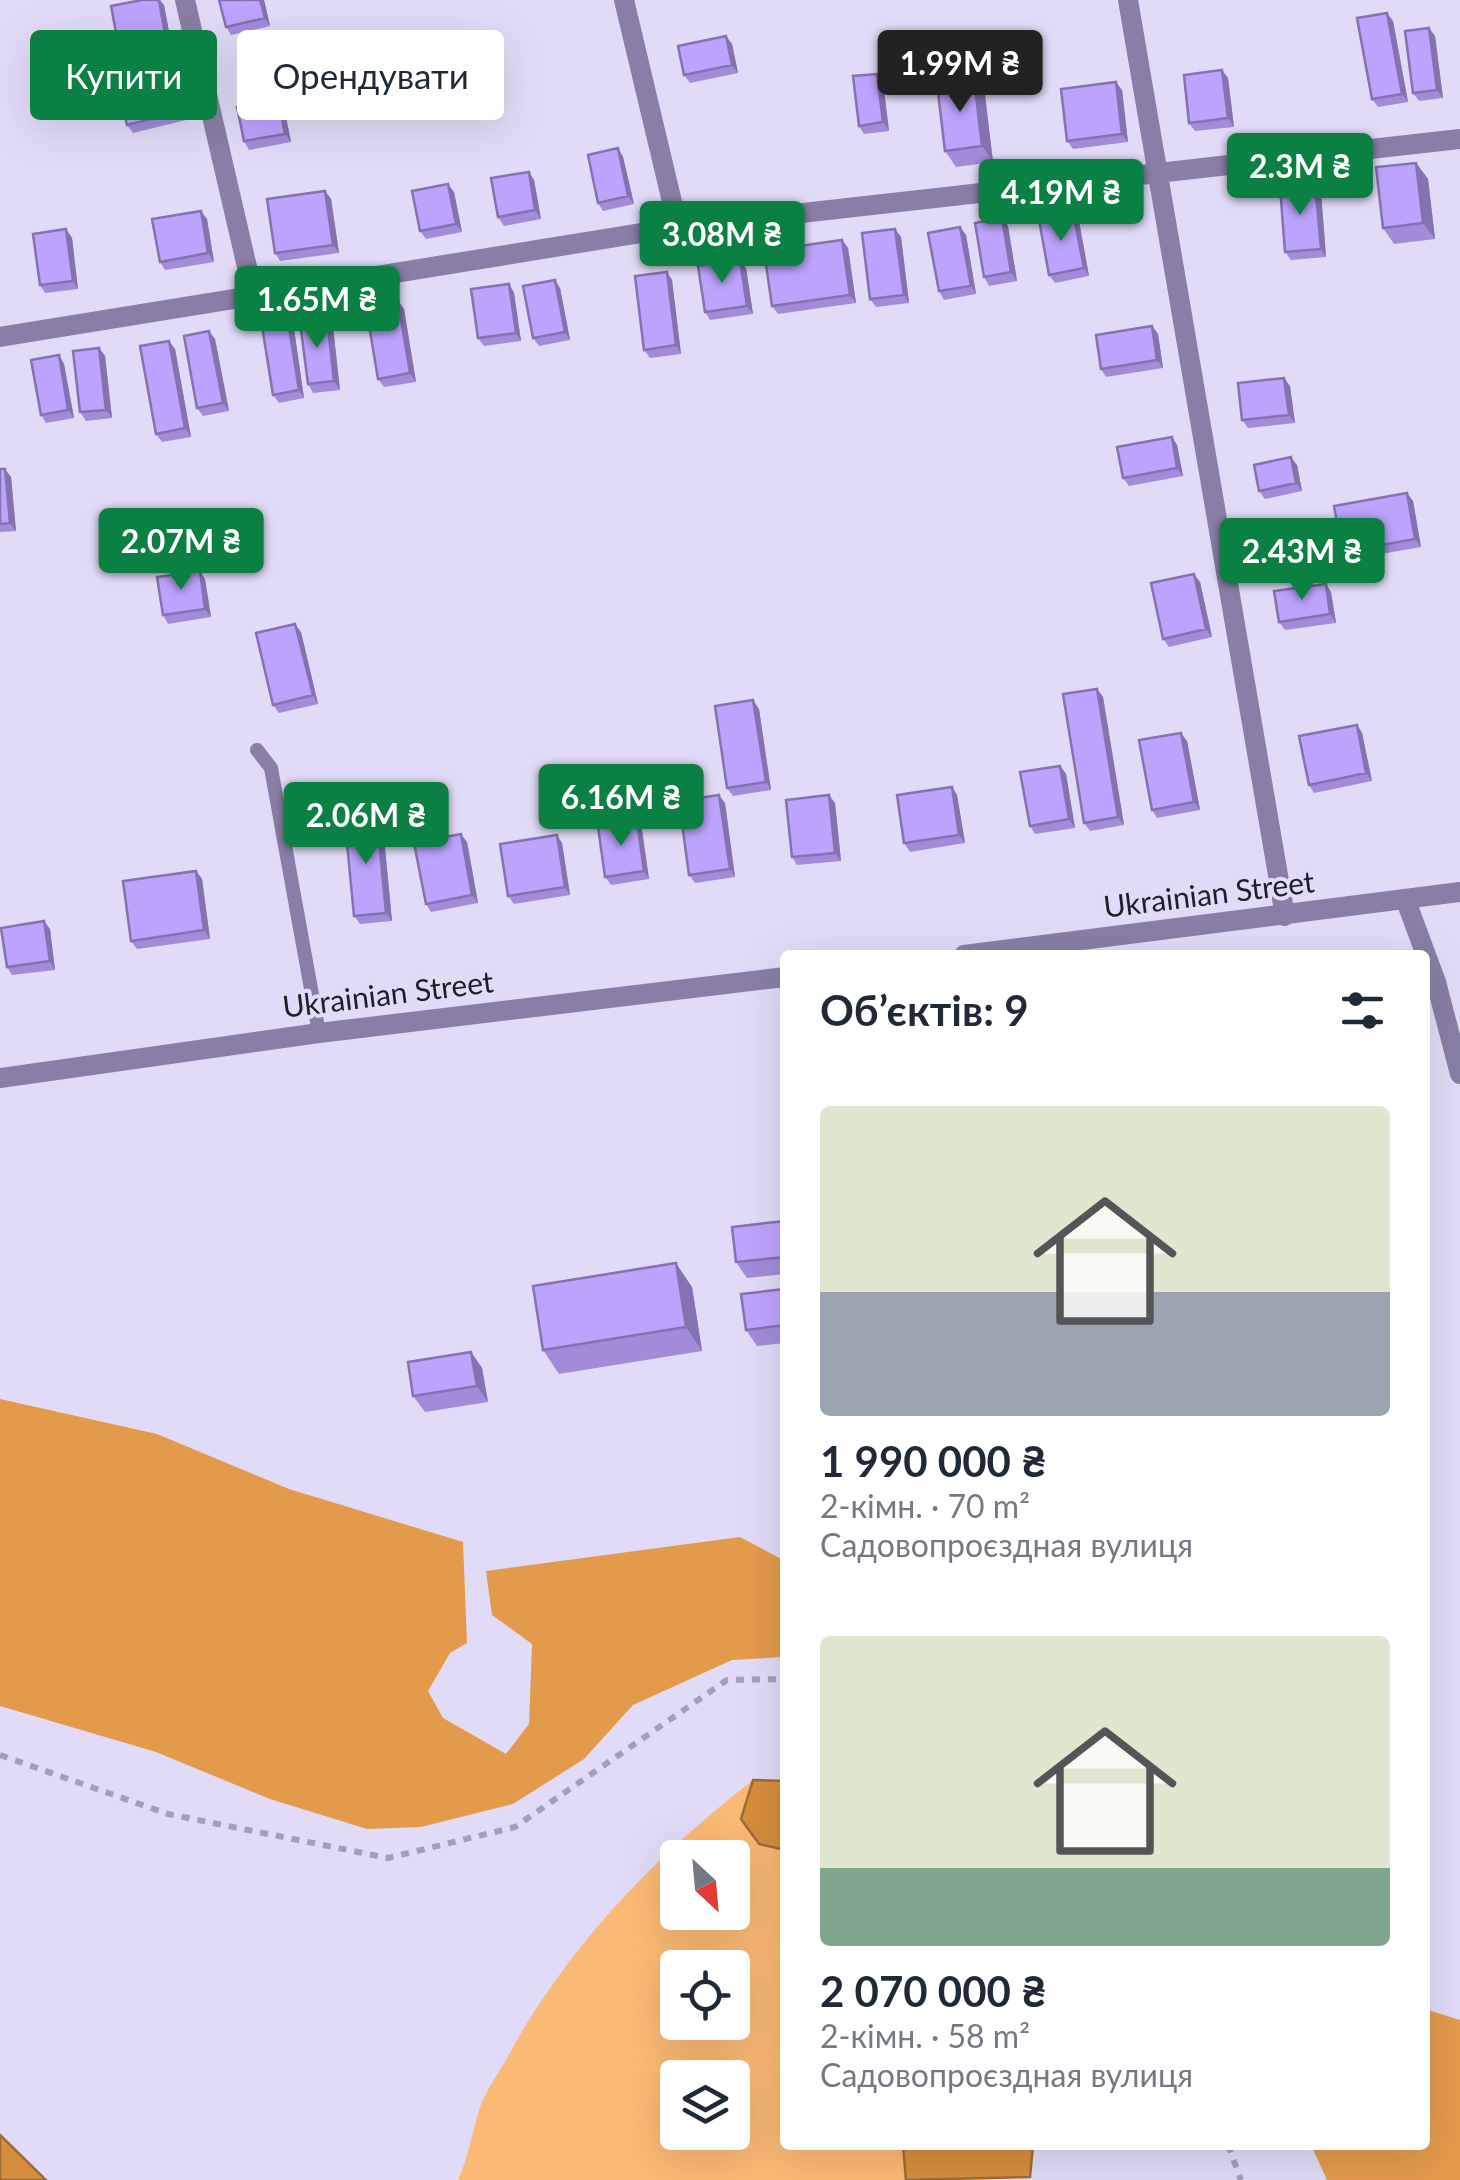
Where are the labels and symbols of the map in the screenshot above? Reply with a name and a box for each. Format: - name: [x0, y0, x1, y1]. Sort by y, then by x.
- pin: 1.99M ₴: [868, 30, 1052, 115]
- pin: 2.3M ₴: [1219, 133, 1381, 218]
- pin: 4.19M ₴: [969, 159, 1153, 244]
- pin: 3.08M ₴: [630, 201, 814, 286]
- pin: 1.65M ₴: [225, 266, 409, 351]
- pin: 2.07M ₴: [89, 508, 273, 593]
- pin: 2.43M ₴: [1210, 518, 1394, 603]
- pin: 6.16M ₴: [529, 764, 713, 849]
- pin: 2.06M ₴: [274, 782, 458, 867]
- street label: Ukrainian Street: [1101, 862, 1316, 924]
- street label: Ukrainian Street: [280, 962, 495, 1024]
- north arrow: [660, 1840, 750, 1930]

